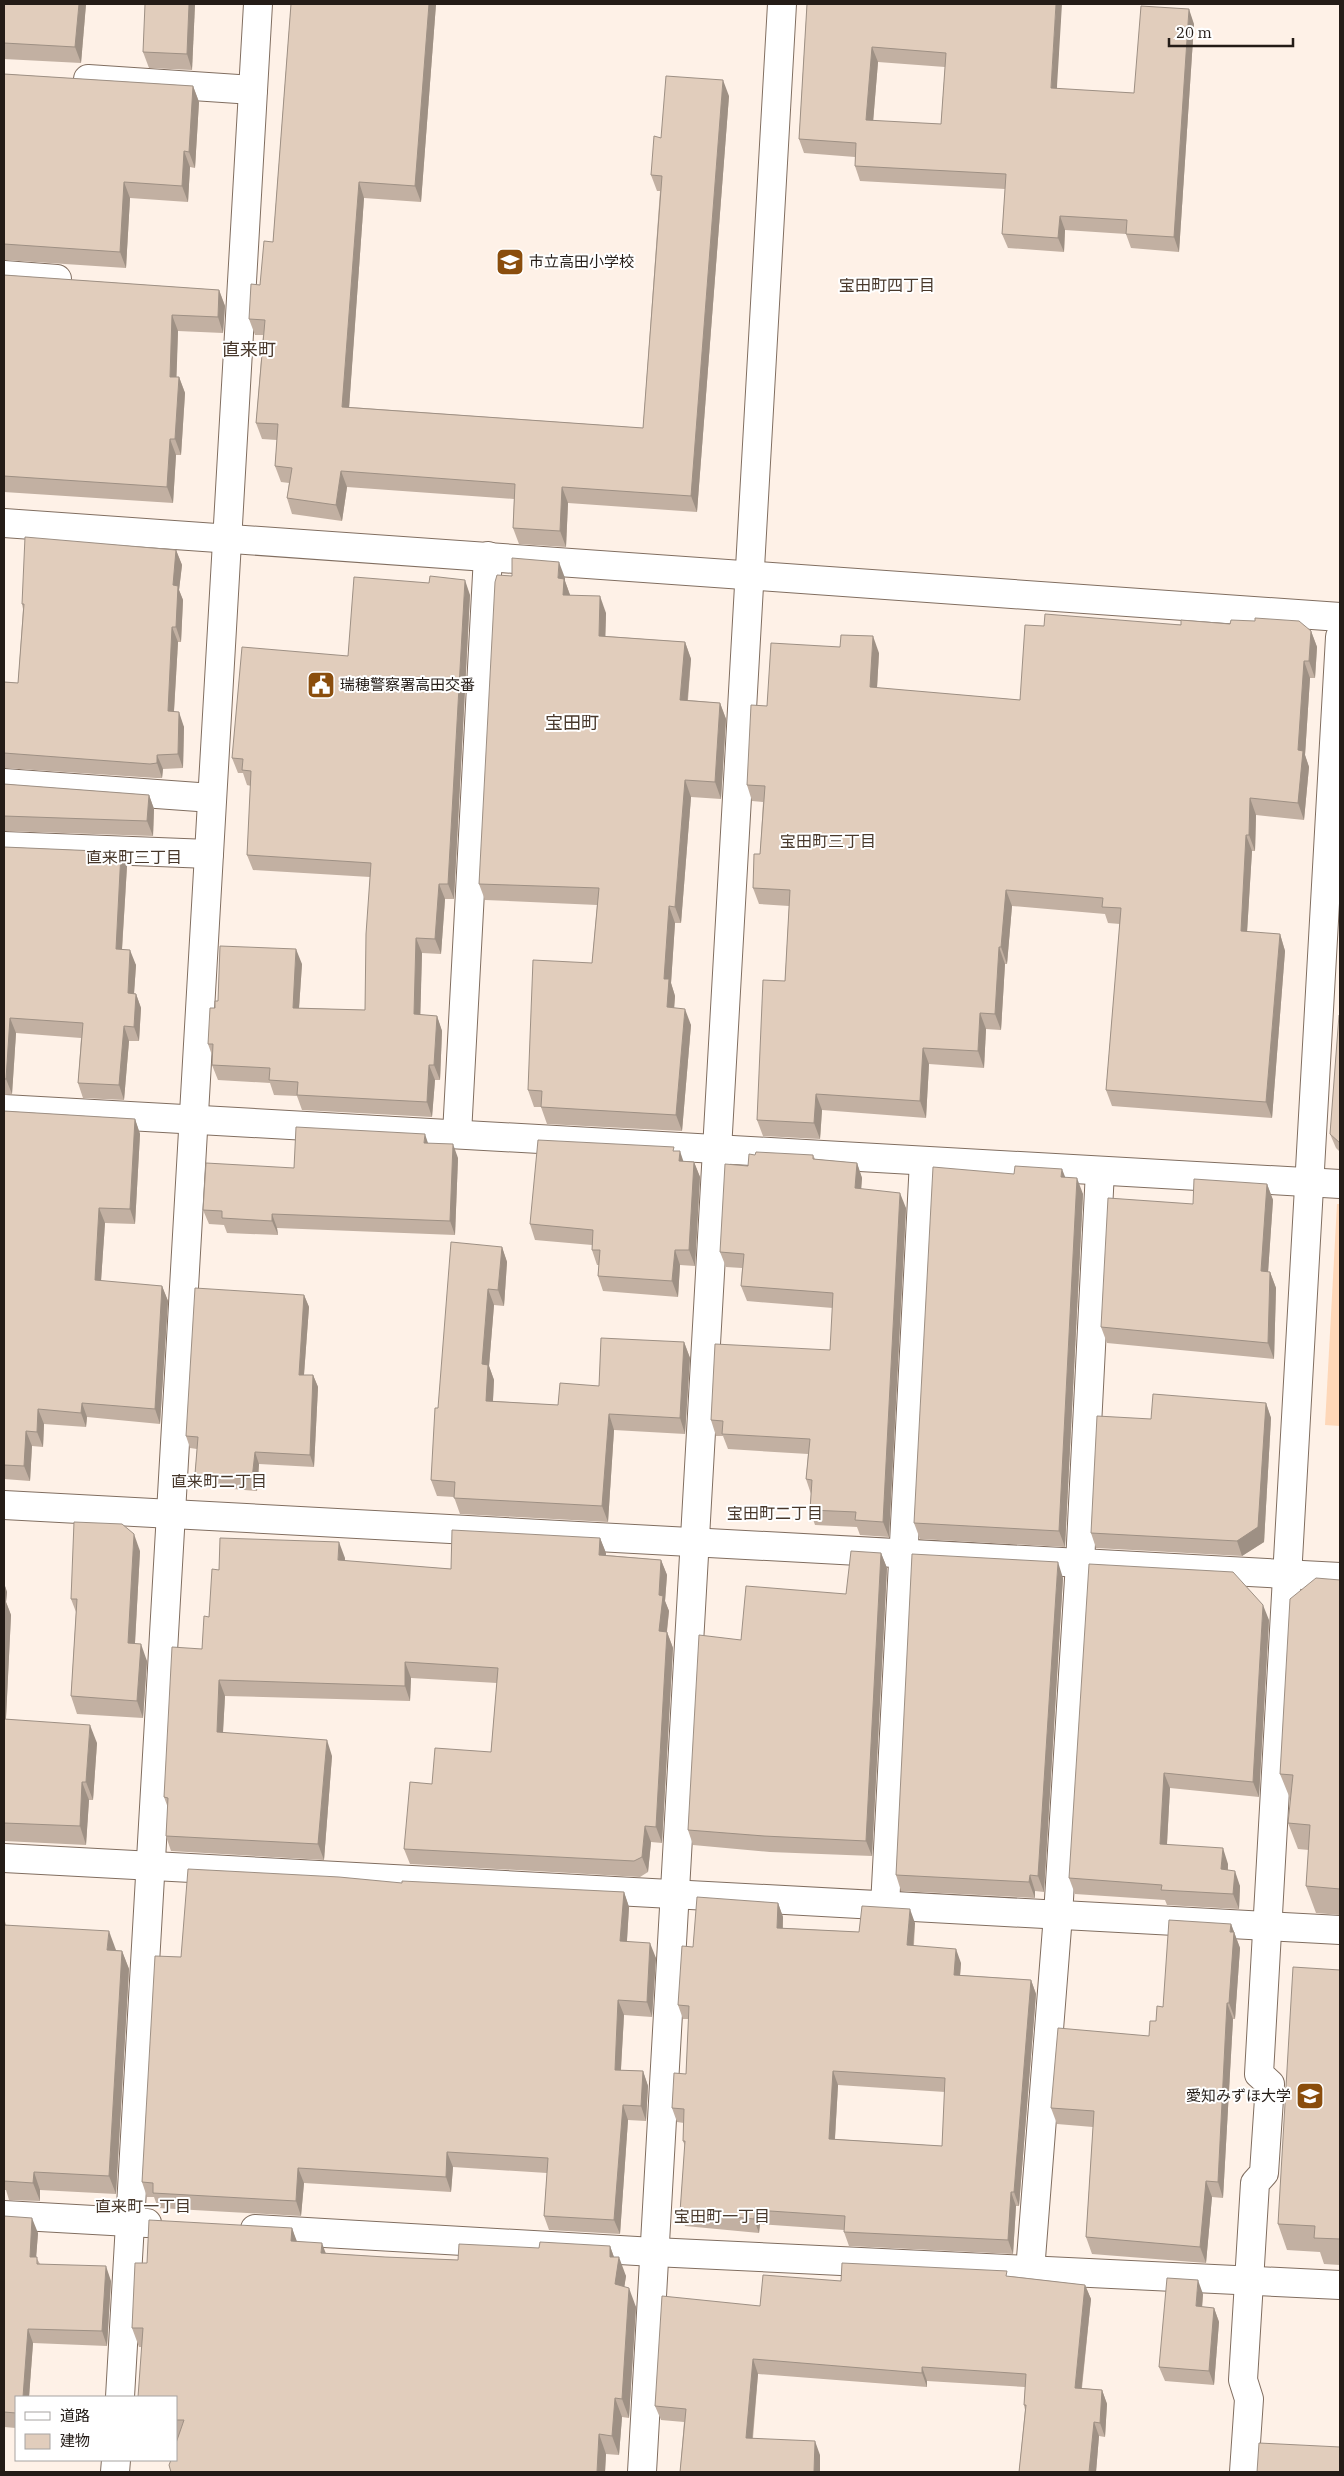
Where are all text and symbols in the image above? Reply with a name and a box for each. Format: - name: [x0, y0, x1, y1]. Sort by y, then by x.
- scale bar: [1169, 15, 1293, 47]
- text: 20 m: [1176, 23, 1212, 42]
- school or university icon: 市立高田小学校: [495, 247, 525, 277]
- place label: 市立高田小学校: [529, 252, 634, 271]
- district label: 宝田町四丁目: [839, 275, 935, 295]
- district label: 直来町: [222, 338, 276, 361]
- public building icon: 瑞穂警察署高田交番: [306, 670, 336, 700]
- place label: 瑞穂警察署高田交番: [340, 675, 475, 694]
- district label: 宝田町: [545, 711, 599, 734]
- district label: 宝田町三丁目: [780, 831, 876, 851]
- district label: 直来町三丁目: [86, 847, 182, 867]
- district label: 直来町二丁目: [171, 1471, 267, 1491]
- district label: 宝田町二丁目: [727, 1503, 823, 1523]
- school or university icon: 愛知みずほ大学: [1295, 2081, 1325, 2111]
- place label: 愛知みずほ大学: [1186, 2086, 1291, 2105]
- district label: 直来町一丁目: [95, 2196, 191, 2216]
- district label: 宝田町一丁目: [674, 2206, 770, 2226]
- legend: [15, 2396, 178, 2461]
- text: 道路: [60, 2406, 90, 2425]
- text: 建物: [60, 2431, 90, 2450]

